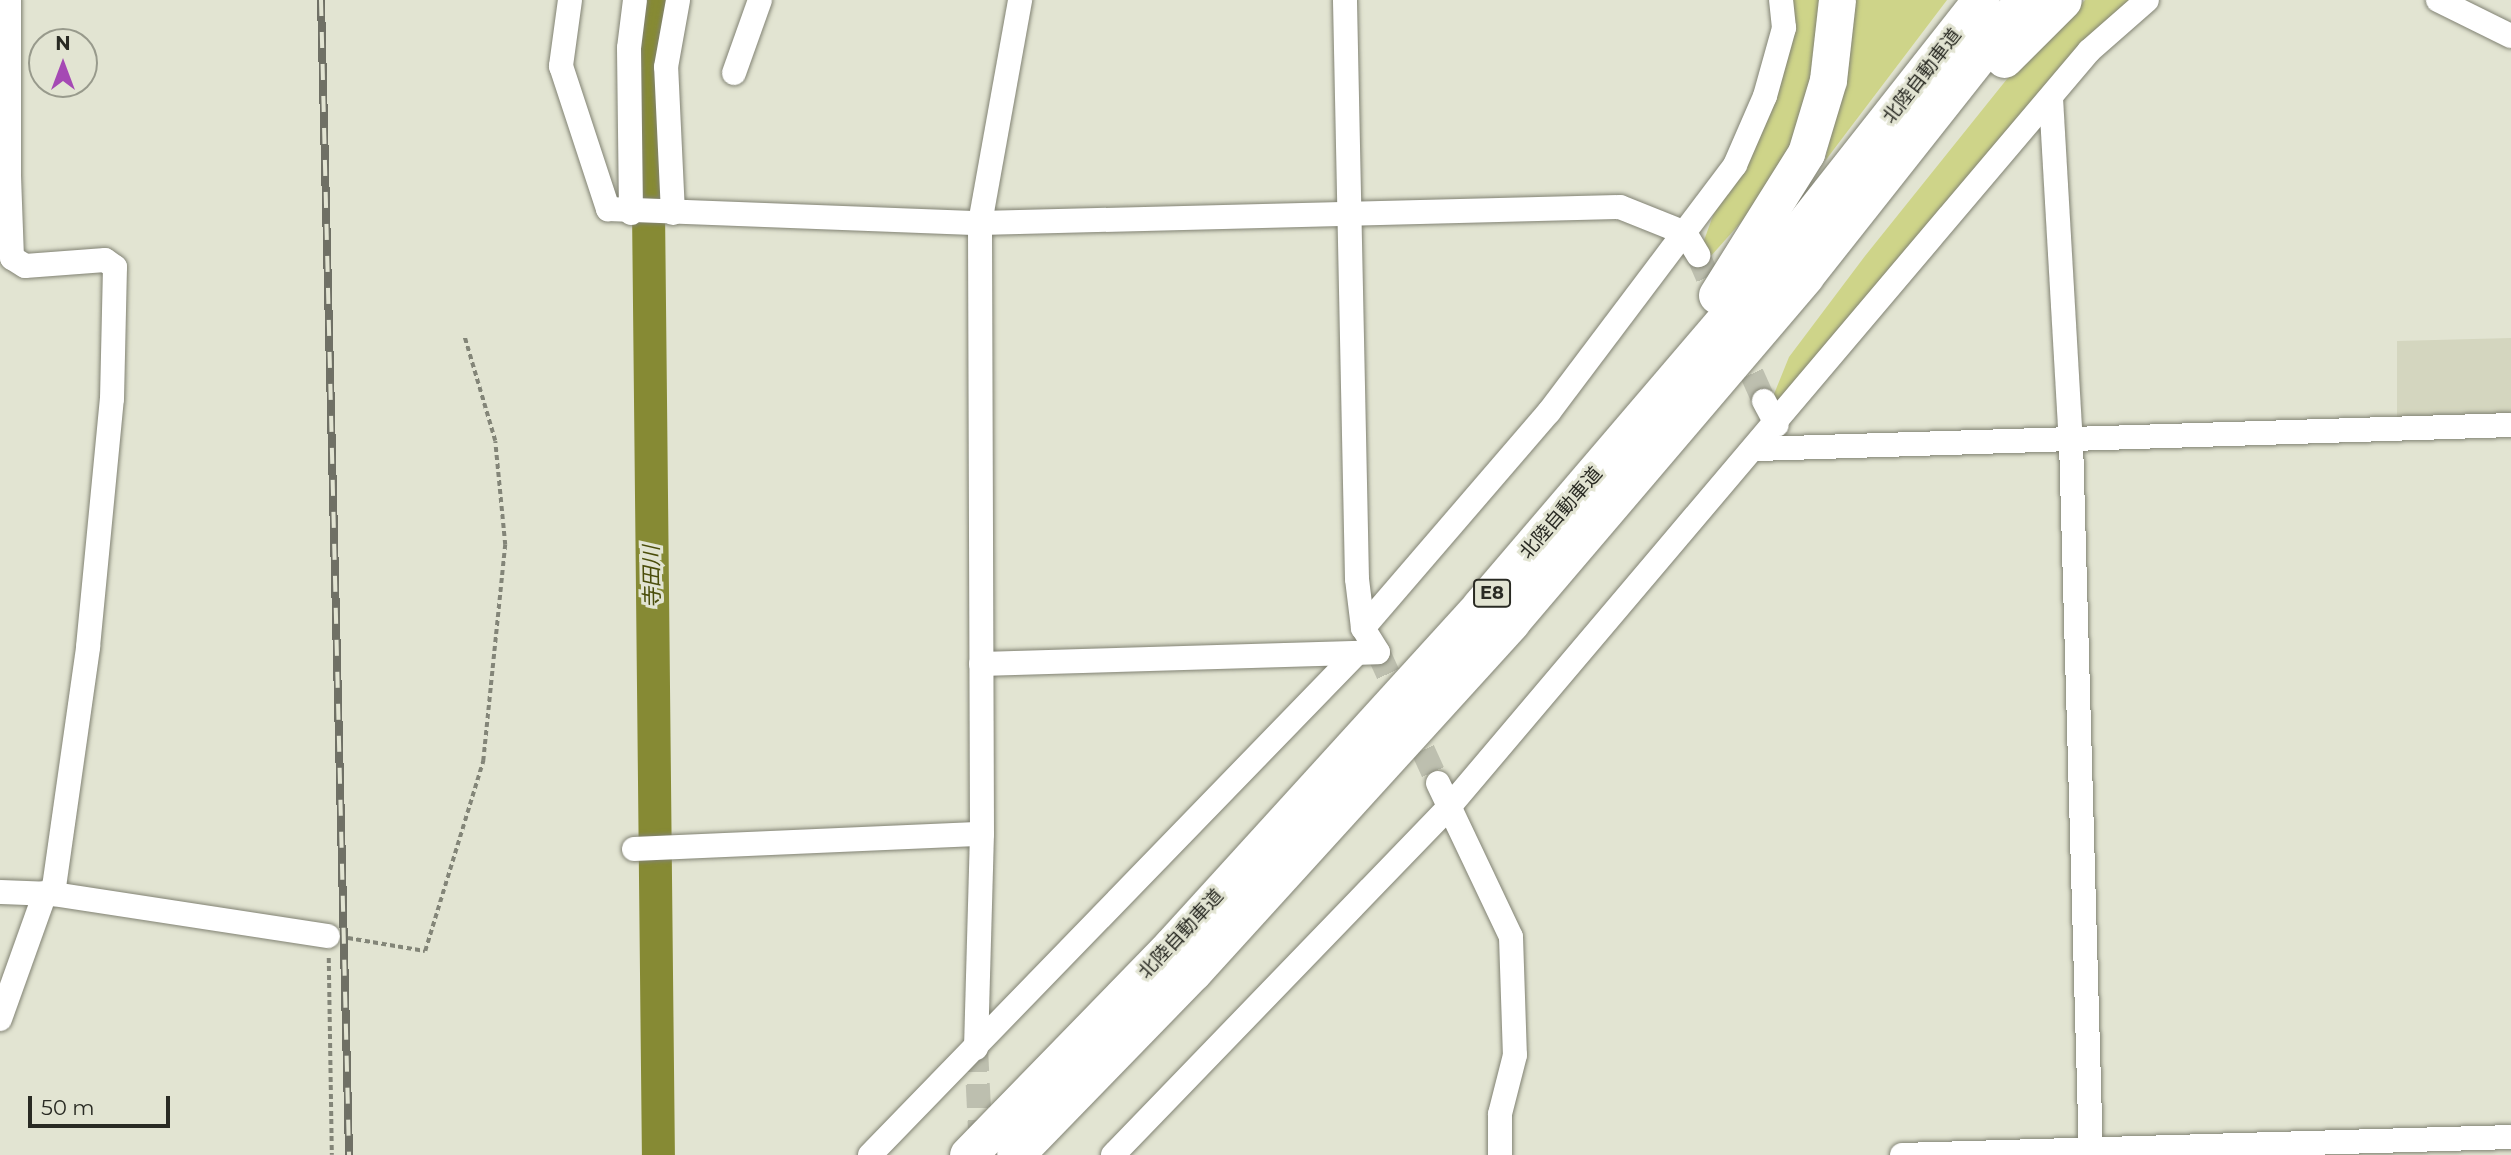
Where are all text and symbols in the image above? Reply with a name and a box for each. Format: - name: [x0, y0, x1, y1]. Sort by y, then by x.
- street label: 北陸自動車道: [1878, 24, 1966, 128]
- north arrow: [28, 28, 98, 98]
- text: N: [55, 32, 71, 55]
- street label: 北陸自動車道: [1515, 463, 1607, 563]
- water label: 寺田川: [639, 545, 665, 609]
- road number: E8: [1473, 578, 1511, 608]
- street label: 北陸自動車道: [1134, 885, 1228, 983]
- scale bar: [32, 1082, 173, 1126]
- text: 50 m: [41, 1095, 95, 1120]

